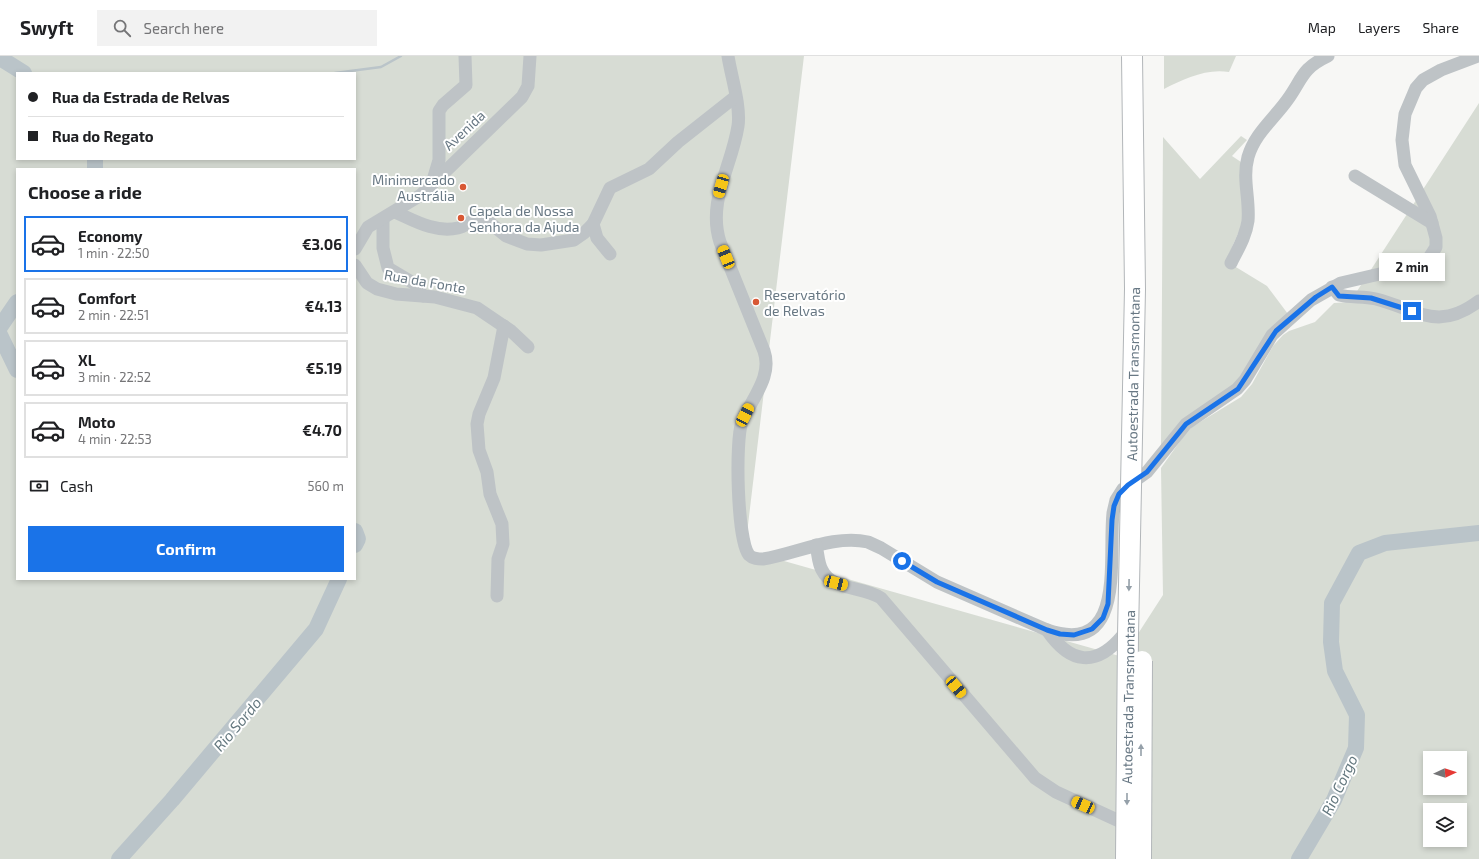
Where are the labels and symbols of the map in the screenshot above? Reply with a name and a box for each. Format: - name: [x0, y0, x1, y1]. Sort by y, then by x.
- street label: Avenida: [440, 107, 488, 153]
- place label: Minimercado Austrália: [372, 171, 455, 204]
- car: [712, 173, 730, 199]
- marker: Minimercado Austrália: [458, 182, 468, 192]
- place label: Capela de Nossa Senhora da Ajuda: [469, 202, 579, 235]
- marker: Capela de Nossa Senhora da Ajuda: [456, 213, 466, 223]
- car: [716, 244, 736, 270]
- callout: 2 min: [1379, 253, 1445, 281]
- street label: Rua da Fonte: [383, 265, 467, 297]
- place label: Reservatório de Relvas: [764, 286, 846, 319]
- street label: Autoestrada Transmontana: [1123, 287, 1143, 461]
- marker: Reservatório de Relvas: [751, 297, 761, 307]
- route end: [1403, 302, 1421, 320]
- car: [734, 402, 756, 428]
- route start: [893, 552, 911, 570]
- car: [823, 574, 849, 592]
- one-way arrow: [1126, 579, 1132, 592]
- street label: Autoestrada Transmontana: [1118, 610, 1138, 784]
- car: [944, 674, 968, 700]
- water label: Rio Sordo: [209, 694, 265, 754]
- one-way arrow: [1138, 743, 1144, 756]
- north arrow: [1423, 751, 1467, 795]
- water label: Rio Corgo: [1317, 752, 1361, 818]
- one-way arrow: [1124, 793, 1130, 806]
- car: [1070, 795, 1096, 815]

